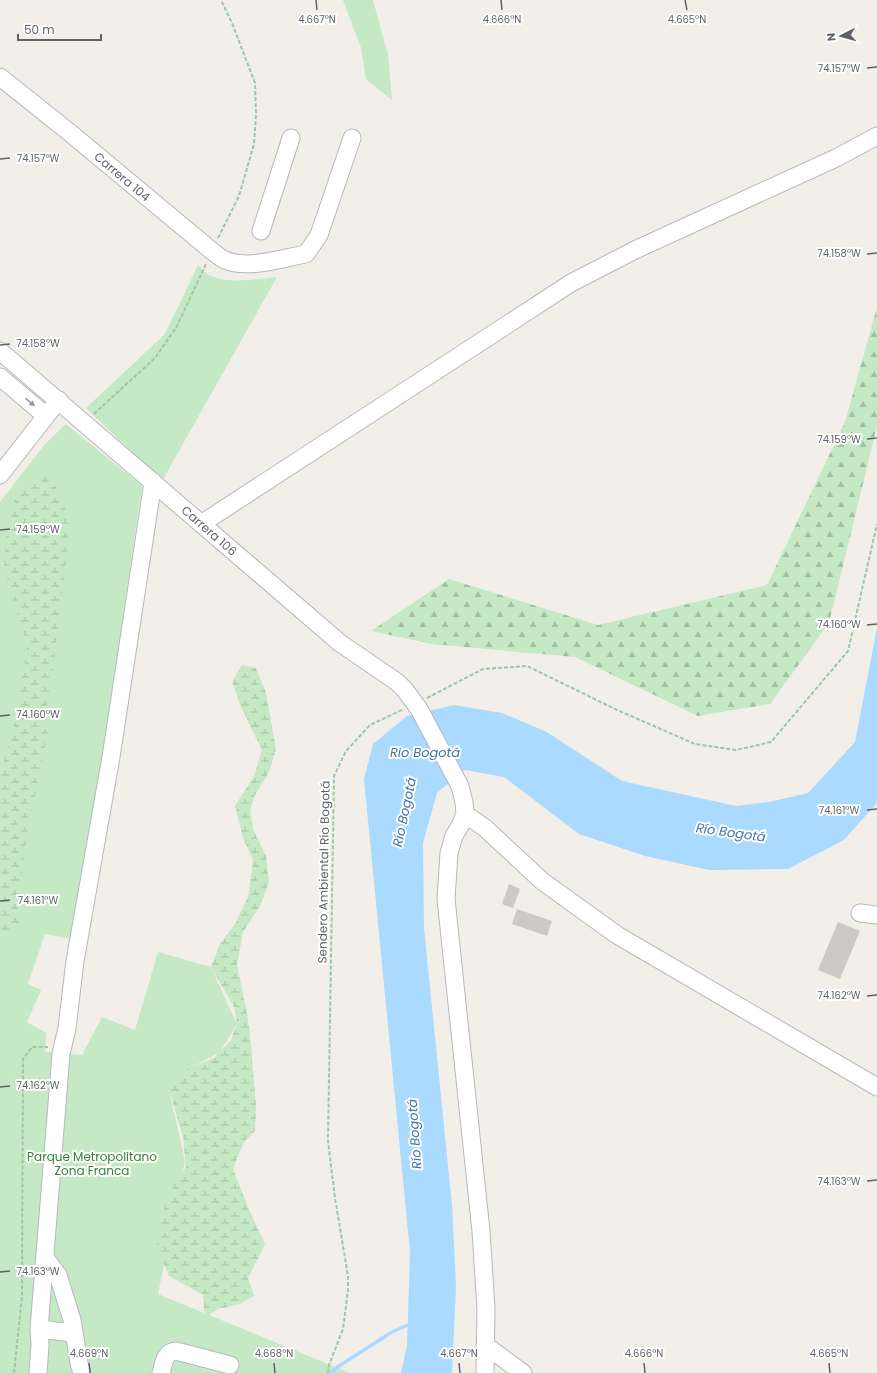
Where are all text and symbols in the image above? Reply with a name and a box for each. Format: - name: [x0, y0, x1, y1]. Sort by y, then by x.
- text: 4.667°N: [298, 12, 336, 27]
- text: 4.666°N: [483, 12, 521, 27]
- text: 4.665°N: [668, 12, 706, 27]
- scale bar: [18, 16, 101, 42]
- north arrow: [821, 16, 861, 56]
- text: 50 m: [24, 21, 55, 38]
- text: N: [823, 32, 839, 42]
- text: 74.157°W: [818, 61, 861, 76]
- street label: Carrera 104: [91, 148, 154, 205]
- text: 74.157°W: [17, 151, 60, 166]
- text: 74.158°W: [817, 246, 861, 261]
- text: 74.158°W: [16, 336, 60, 351]
- one-way arrow: [24, 398, 35, 407]
- text: 74.159°W: [817, 432, 861, 447]
- street label: Carrera 106: [178, 502, 241, 560]
- text: 74.159°W: [16, 522, 60, 537]
- text: 74.160°W: [817, 617, 861, 632]
- text: 74.160°W: [16, 707, 60, 722]
- water label: Rio Bogotá: [390, 743, 460, 762]
- water label: Río Bogotá: [388, 776, 421, 848]
- street label: Sendero Ambiental Rio Bogotá: [313, 780, 334, 964]
- text: 74.161°W: [819, 803, 859, 818]
- water label: Río Bogotá: [695, 818, 767, 847]
- text: 74.161°W: [18, 893, 58, 908]
- text: 74.162°W: [817, 988, 861, 1003]
- text: 74.162°W: [16, 1078, 60, 1093]
- water label: Río Bogotá: [403, 1098, 426, 1170]
- park label: Parque Metropolitano Zona Franca: [27, 1148, 157, 1179]
- text: 74.163°W: [817, 1174, 861, 1189]
- text: 74.163°W: [16, 1264, 60, 1279]
- text: 4.669°N: [70, 1346, 108, 1361]
- text: 4.668°N: [255, 1346, 293, 1361]
- text: 4.667°N: [440, 1346, 478, 1361]
- text: 4.666°N: [625, 1346, 663, 1361]
- text: 4.665°N: [810, 1346, 848, 1361]

